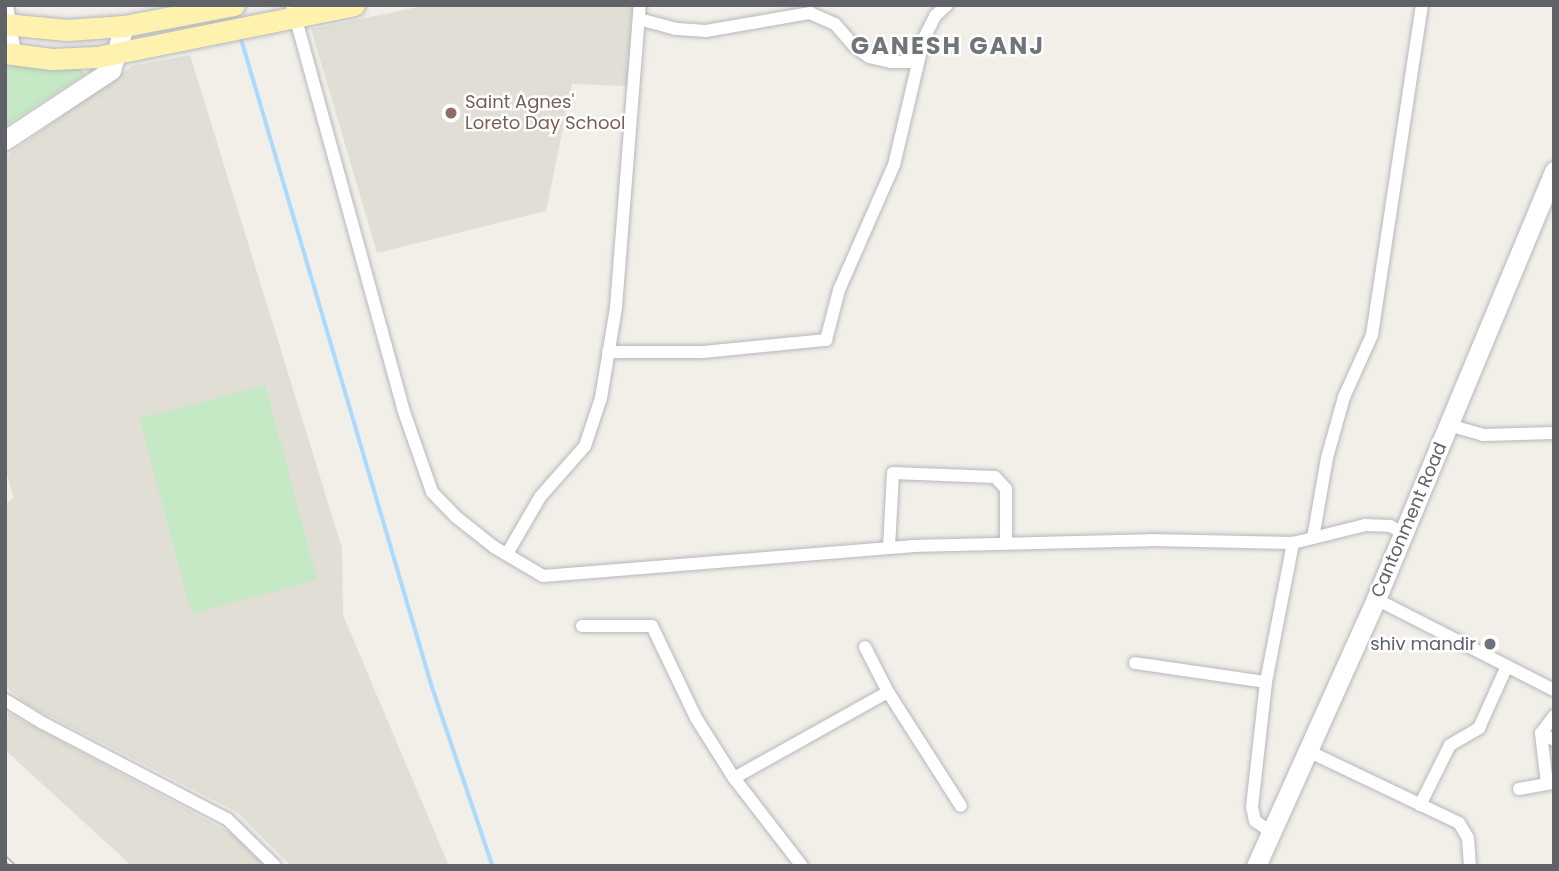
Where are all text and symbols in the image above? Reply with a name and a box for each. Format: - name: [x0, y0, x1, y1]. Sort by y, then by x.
- district label: GANESH GANJ: [852, 32, 1044, 60]
- place label: Saint Agnes' Loreto Day School: [465, 92, 625, 134]
- marker: Saint Agnes' Loreto Day School: [443, 105, 459, 121]
- street label: Cantonment Road: [1367, 439, 1451, 601]
- place label: shiv mandir: [1370, 633, 1476, 655]
- marker: shiv mandir: [1482, 636, 1498, 652]

